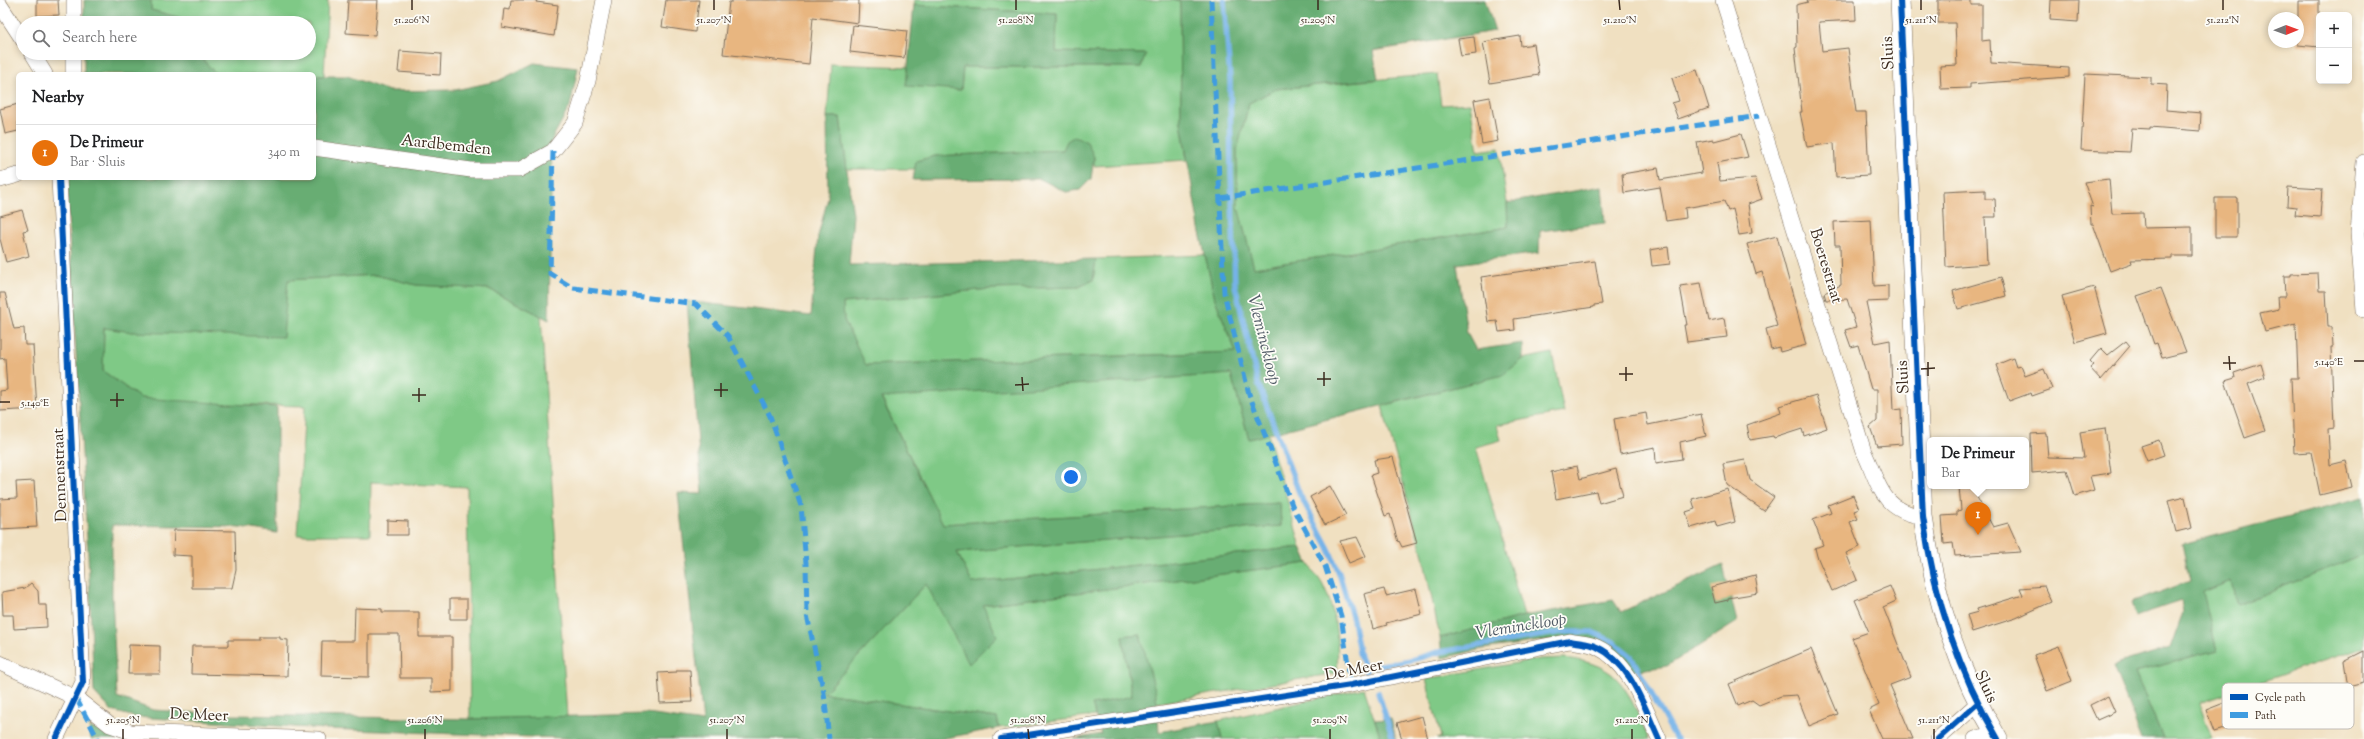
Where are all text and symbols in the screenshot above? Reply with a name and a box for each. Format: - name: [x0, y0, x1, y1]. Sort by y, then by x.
- north arrow: [2268, 12, 2304, 48]
- map controls: [2316, 12, 2352, 84]
- button: +: [2316, 12, 2352, 48]
- text: 51.206°N: [394, 13, 429, 28]
- text: 51.207°N: [696, 13, 731, 28]
- text: 51.208°N: [998, 13, 1033, 28]
- text: 51.209°N: [1300, 13, 1335, 28]
- text: 51.210°N: [1603, 13, 1637, 28]
- text: 51.211°N: [1904, 13, 1937, 28]
- text: 51.212°N: [2206, 13, 2239, 28]
- search box: [16, 16, 316, 60]
- icon: search: [30, 27, 52, 49]
- text: Search here: [62, 28, 137, 49]
- street label: Sluis: [1877, 35, 1901, 71]
- button: −: [2316, 48, 2352, 84]
- text: Nearby: [32, 86, 84, 110]
- street label: Aardbemden: [400, 130, 493, 162]
- text: De Primeur: [70, 133, 144, 154]
- text: 1: [43, 144, 47, 162]
- text: 340 m: [268, 144, 300, 162]
- text: Bar · Sluis: [70, 154, 125, 172]
- street label: Boerestraat: [1803, 226, 1847, 307]
- water label: Vleminckloop: [1240, 292, 1286, 388]
- text: 5.140°E: [2314, 355, 2343, 370]
- street label: Sluis: [1892, 359, 1916, 395]
- text: 5.140°E: [20, 396, 49, 411]
- street label: Dennenstraat: [48, 427, 74, 522]
- popup: [1927, 437, 2029, 489]
- text: De Primeur: [1941, 444, 2015, 465]
- text: Bar: [1941, 465, 1960, 483]
- your location: [1061, 467, 1081, 487]
- pin: 1: [1965, 502, 1991, 535]
- water label: Vleminckloop: [1474, 608, 1568, 646]
- street label: De Meer: [1323, 654, 1385, 688]
- street label: Sluis: [1967, 667, 2003, 707]
- legend: [2222, 683, 2354, 729]
- text: Cycle path: [2255, 690, 2306, 706]
- street label: De Meer: [169, 703, 229, 729]
- text: Path: [2255, 708, 2277, 724]
- text: 51.205°N: [105, 713, 140, 728]
- text: 51.206°N: [407, 713, 442, 728]
- text: 51.207°N: [709, 713, 744, 728]
- text: 51.208°N: [1010, 713, 1045, 728]
- text: 51.209°N: [1312, 713, 1347, 728]
- text: 51.210°N: [1615, 713, 1649, 728]
- text: 51.211°N: [1917, 713, 1950, 728]

